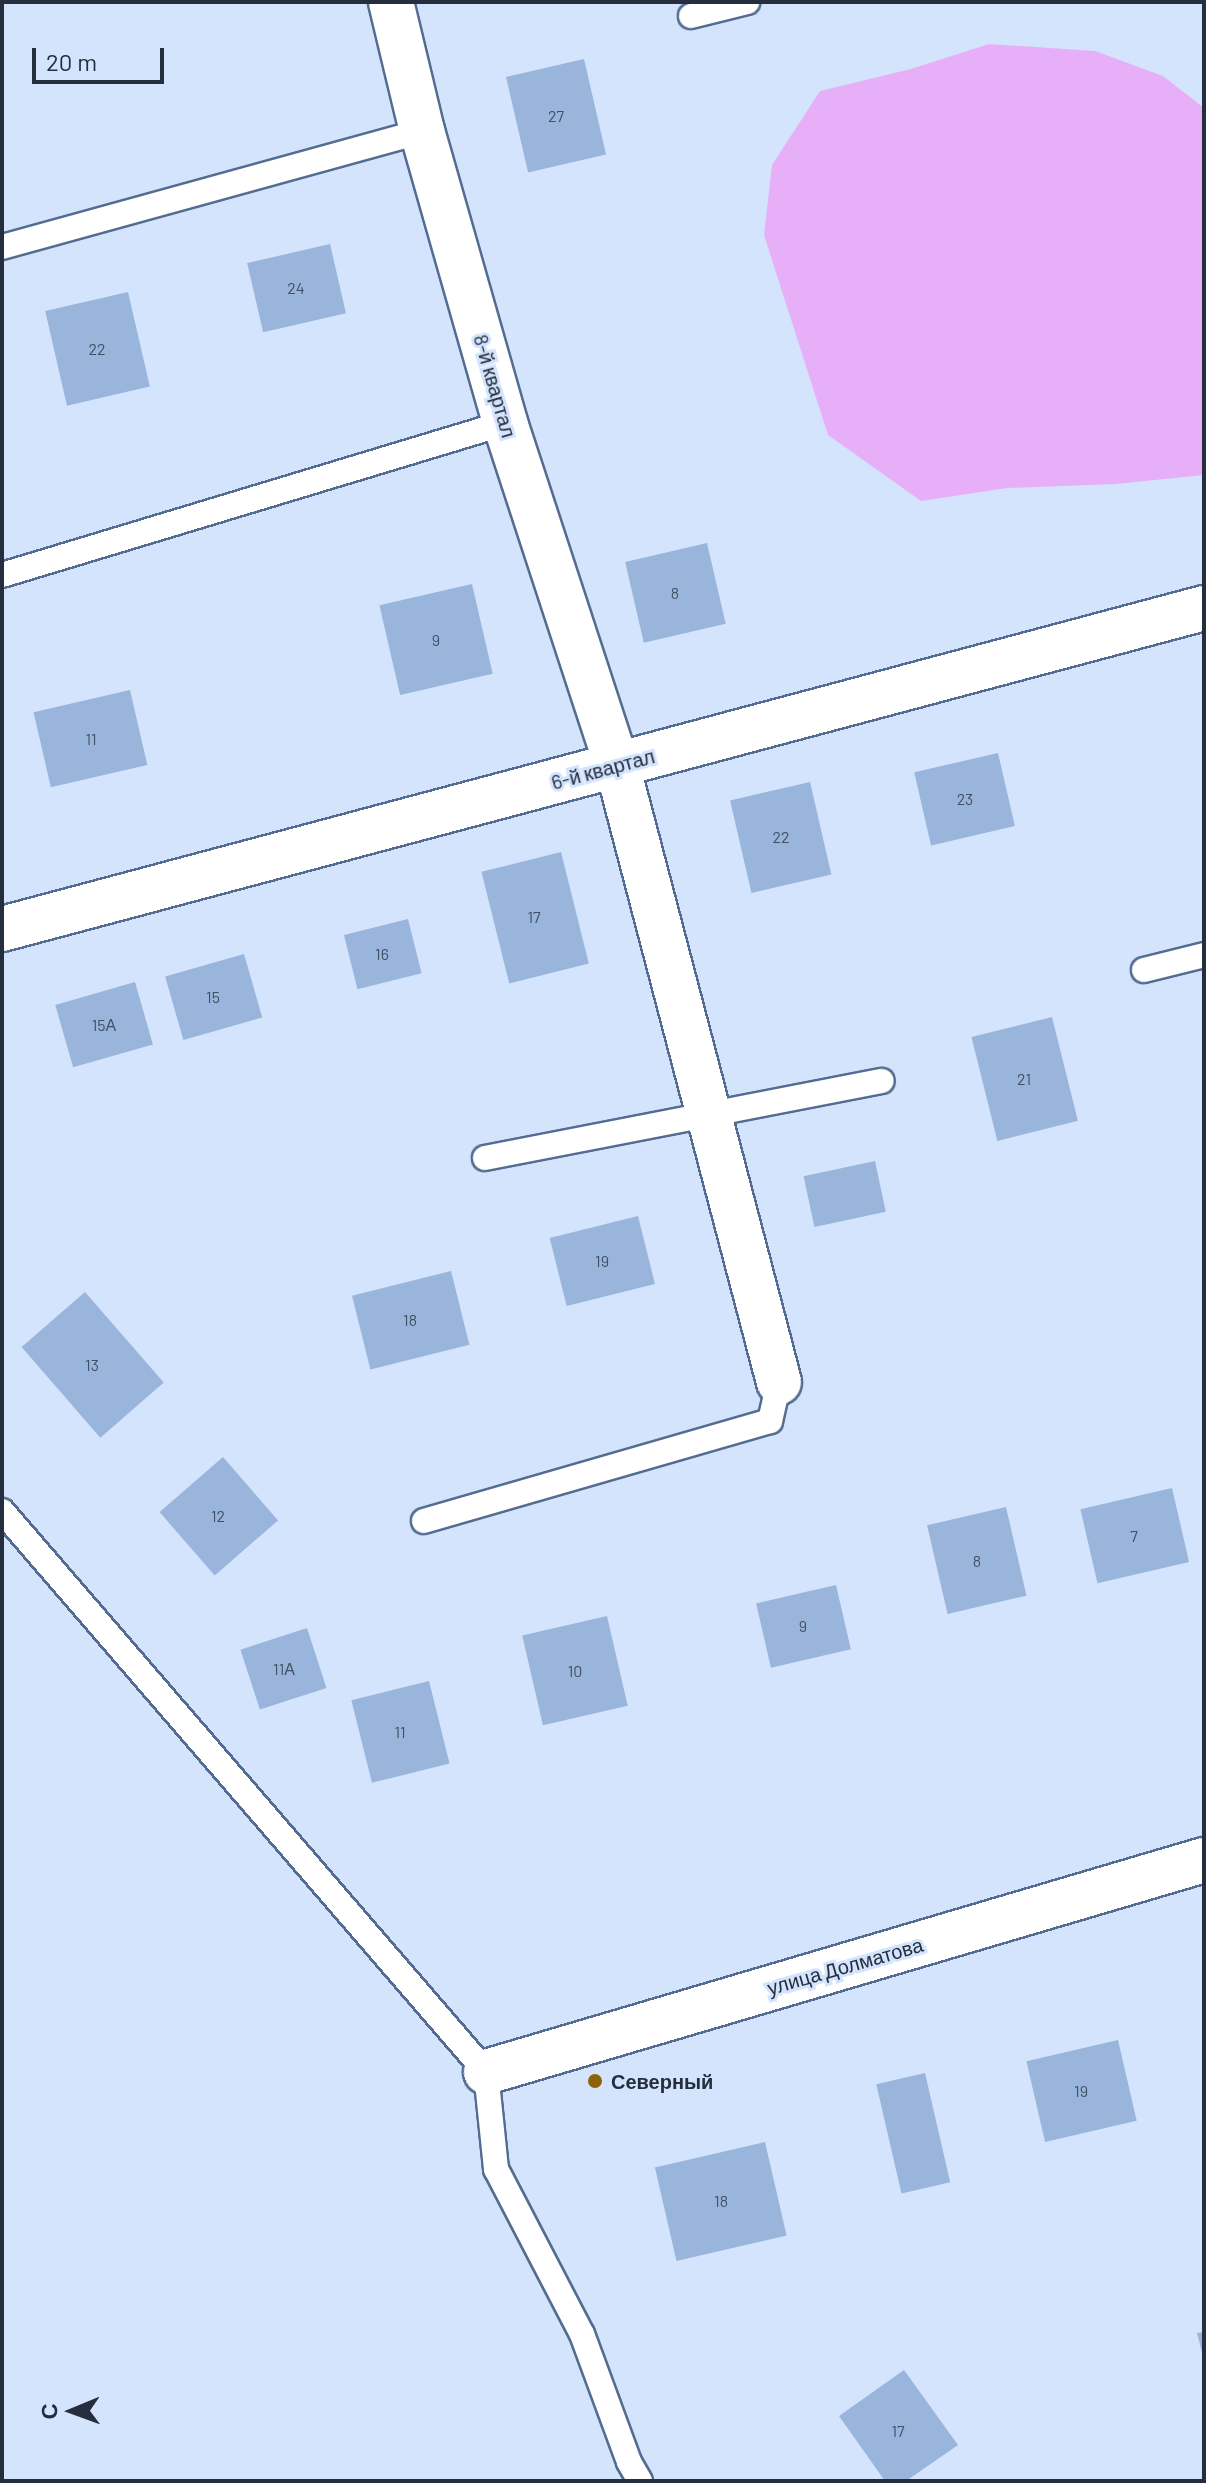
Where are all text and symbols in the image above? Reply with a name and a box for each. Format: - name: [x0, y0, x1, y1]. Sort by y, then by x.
- scale bar: [36, 32, 168, 82]
- text: 20 m: [46, 47, 97, 76]
- house number: 27: [548, 106, 564, 126]
- house number: 24: [287, 278, 305, 298]
- street label: 8-й квартал: [469, 332, 521, 440]
- house number: 22: [88, 339, 106, 359]
- house number: 8: [671, 583, 679, 603]
- house number: 9: [432, 630, 440, 650]
- house number: 11: [85, 729, 97, 749]
- street label: 6-й квартал: [549, 744, 657, 794]
- house number: 23: [957, 789, 973, 809]
- house number: 22: [772, 827, 790, 847]
- house number: 17: [527, 907, 541, 927]
- house number: 16: [375, 944, 389, 964]
- house number: 15: [206, 987, 220, 1007]
- house number: 15А: [92, 1015, 116, 1035]
- house number: 21: [1017, 1069, 1031, 1089]
- house number: 19: [595, 1251, 609, 1271]
- house number: 18: [403, 1310, 417, 1330]
- house number: 13: [85, 1355, 99, 1375]
- house number: 12: [211, 1506, 225, 1526]
- house number: 7: [1130, 1526, 1138, 1546]
- house number: 8: [973, 1551, 981, 1571]
- house number: 9: [799, 1616, 807, 1636]
- house number: 11А: [273, 1659, 295, 1679]
- house number: 10: [568, 1661, 582, 1681]
- house number: 11: [394, 1722, 406, 1742]
- street label: улица Долматова: [764, 1932, 926, 2000]
- place label: Северный: [611, 2069, 713, 2093]
- marker: Северный: [586, 2072, 604, 2090]
- house number: 19: [1074, 2081, 1088, 2101]
- house number: 18: [714, 2191, 728, 2211]
- north arrow: [32, 2371, 112, 2451]
- text: С: [35, 2403, 61, 2420]
- house number: 17: [891, 2421, 905, 2441]

